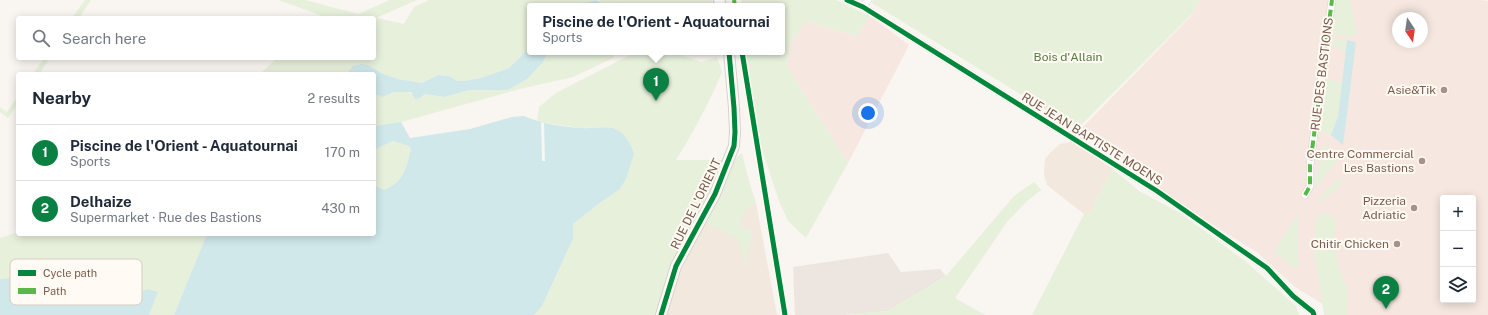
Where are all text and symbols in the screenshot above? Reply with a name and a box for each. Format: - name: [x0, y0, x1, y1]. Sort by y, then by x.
- popup: [527, 3, 785, 55]
- north arrow: [1392, 12, 1428, 48]
- text: Piscine de l'Orient - Aquatournai: [542, 13, 770, 30]
- search box: [16, 16, 376, 60]
- street label: RUE DES BASTIONS: [1308, 17, 1336, 131]
- icon: search: [30, 27, 52, 49]
- text: Search here: [62, 30, 146, 47]
- text: Sports: [542, 30, 582, 45]
- park label: Bois d'Allain: [1034, 50, 1102, 64]
- pin: 1: [643, 68, 669, 101]
- place label: Asie&Tik: [1387, 83, 1436, 97]
- marker: Asie&Tik: [1439, 85, 1449, 95]
- text: Nearby: [32, 88, 91, 108]
- street label: RUE JEAN BAPTISTE MOENS: [1019, 90, 1165, 188]
- text: 2 results: [308, 91, 360, 106]
- your location: [858, 103, 878, 123]
- text: Piscine de l'Orient - Aquatournai: [70, 137, 298, 154]
- text: 1: [42, 145, 48, 160]
- text: 170 m: [325, 145, 360, 160]
- place label: Centre Commercial Les Bastions: [1307, 147, 1414, 175]
- text: Sports: [70, 154, 110, 169]
- street label: RUE DE L'ORIENT: [668, 156, 724, 252]
- marker: Centre Commercial Les Bastions: [1417, 156, 1427, 166]
- text: Delhaize: [70, 193, 132, 210]
- place label: Pizzeria Adriatic: [1362, 194, 1406, 222]
- map controls: [1440, 195, 1476, 303]
- button: +: [1440, 195, 1476, 231]
- text: 2: [41, 201, 49, 216]
- text: 430 m: [321, 201, 360, 216]
- marker: Pizzeria Adriatic: [1409, 203, 1419, 213]
- text: Supermarket · Rue des Bastions: [70, 210, 262, 225]
- button: −: [1440, 231, 1476, 267]
- place label: Chitir Chicken: [1311, 237, 1389, 251]
- marker: Chitir Chicken: [1392, 239, 1402, 249]
- legend: [10, 259, 142, 305]
- text: Cycle path: [43, 267, 97, 279]
- button: layers: [1440, 267, 1476, 303]
- pin: 2: [1373, 276, 1399, 309]
- text: Path: [43, 285, 66, 297]

